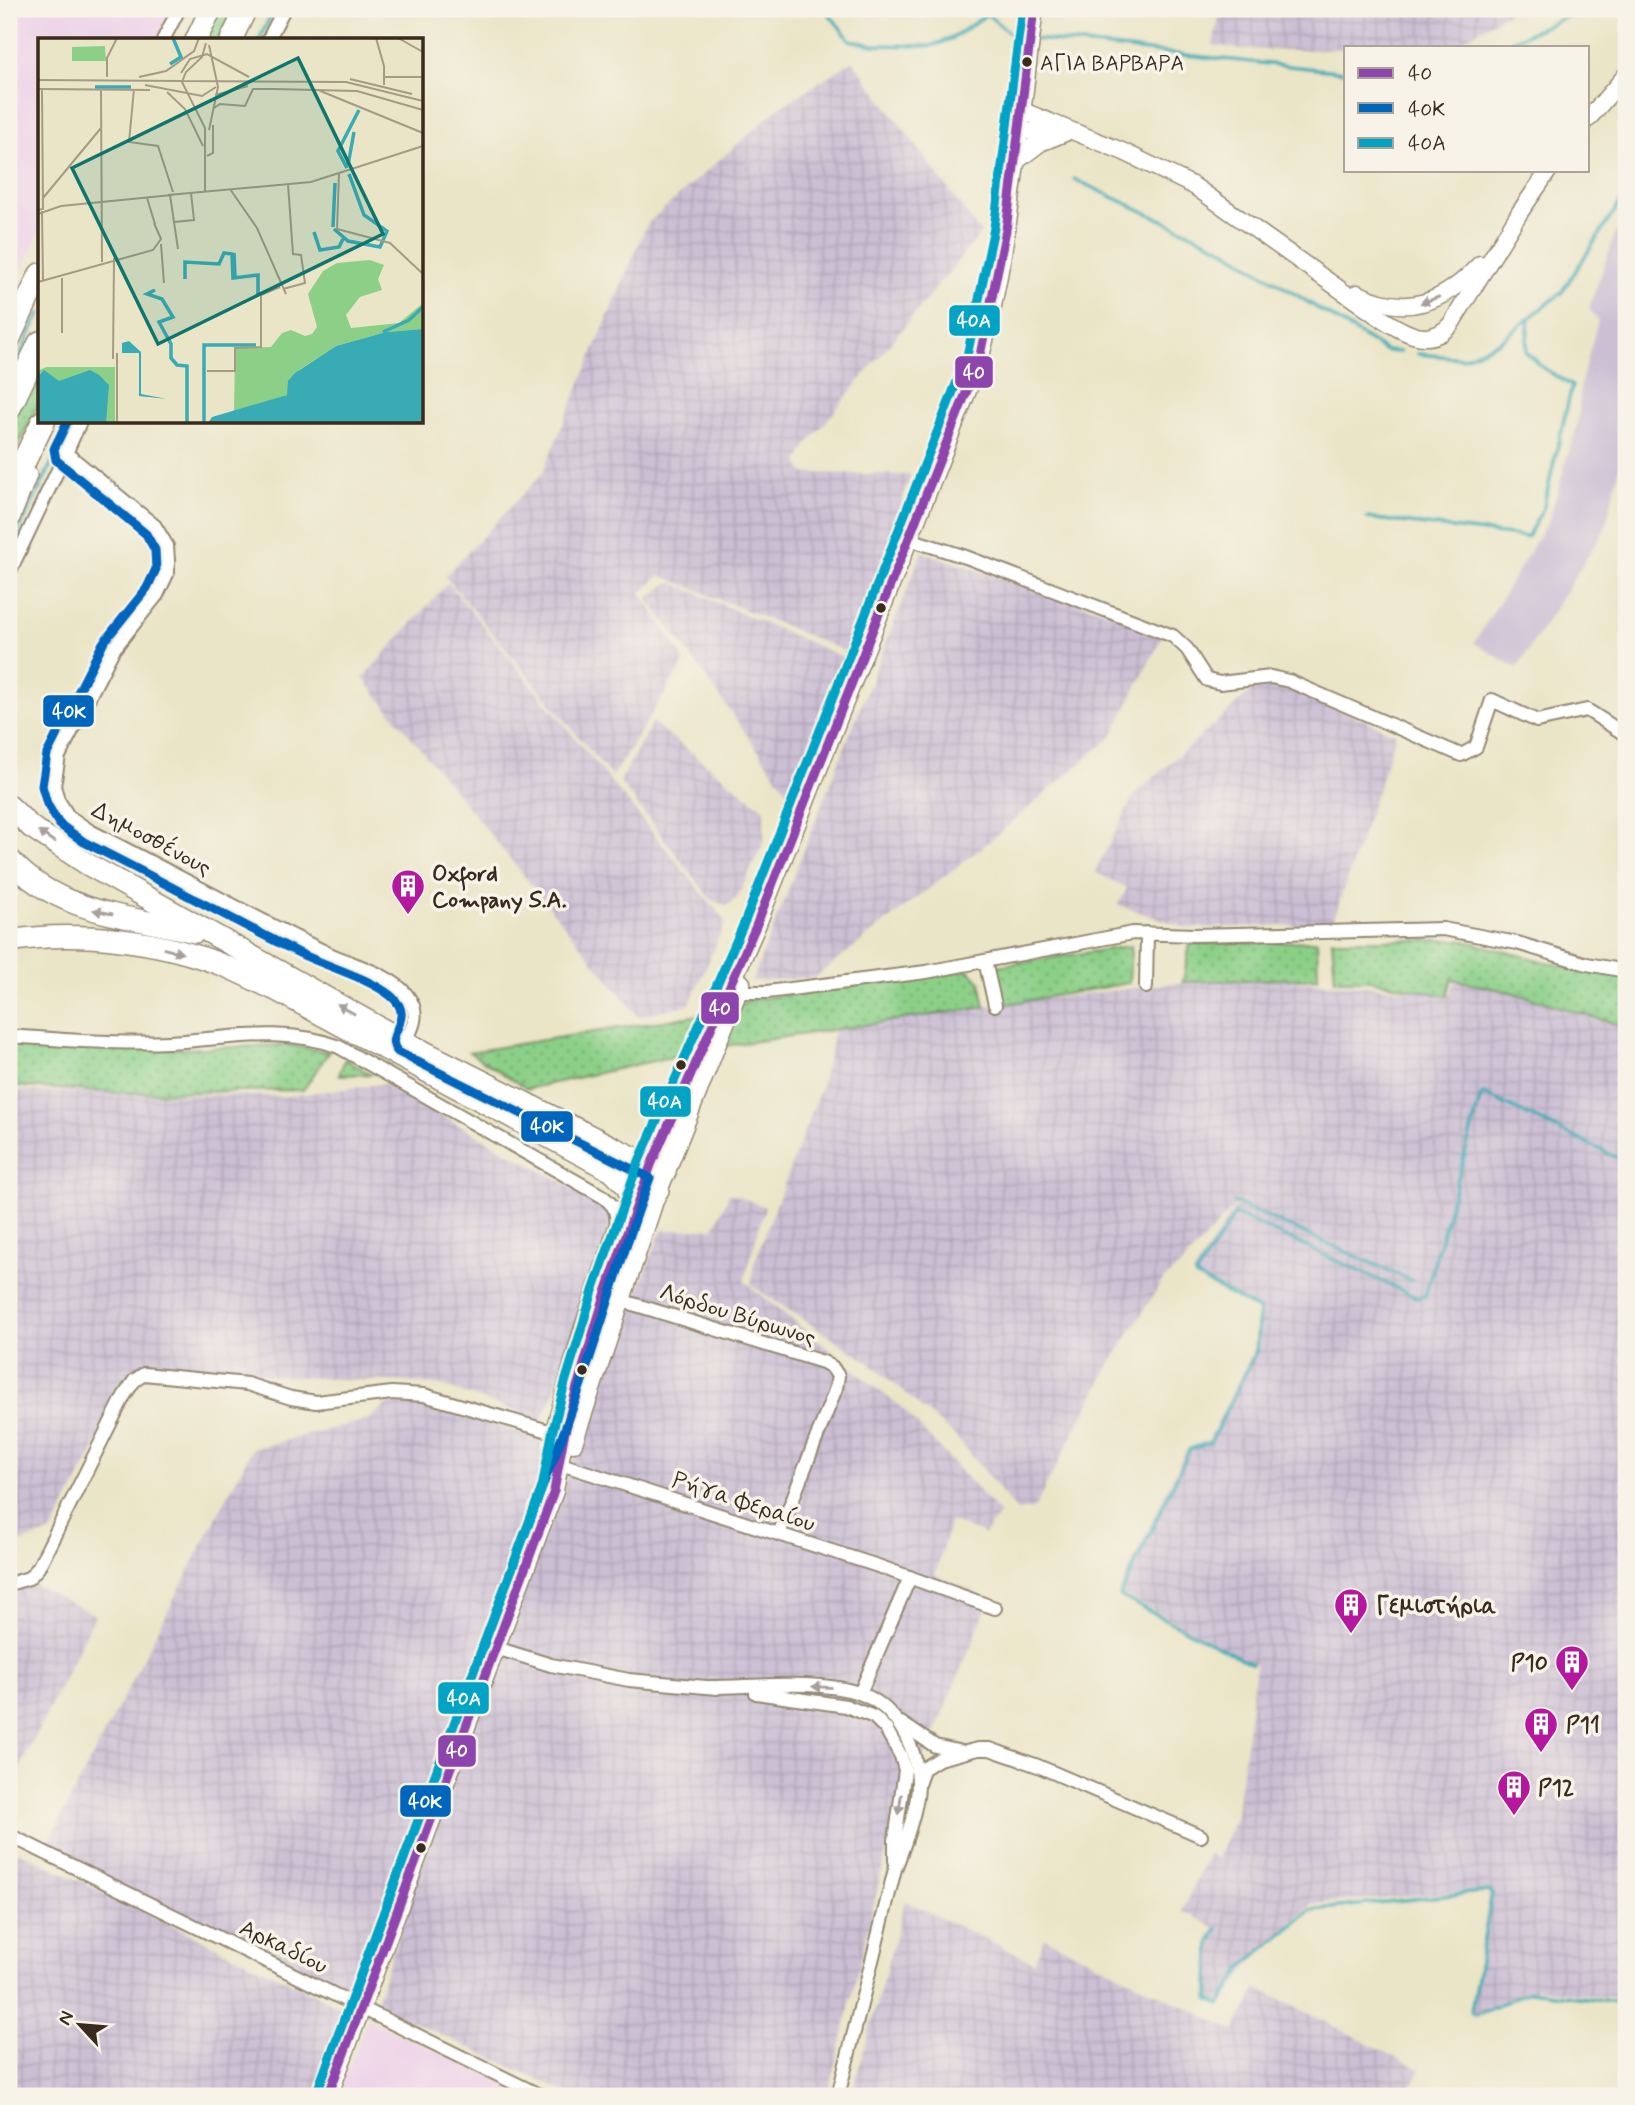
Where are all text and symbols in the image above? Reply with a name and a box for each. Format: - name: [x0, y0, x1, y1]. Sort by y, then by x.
- inset map: [38, 38, 424, 424]
- legend: [1344, 46, 1590, 172]
- place label: ΑΓΙΑ ΒΑΡΒΑΡΑ: [1040, 50, 1184, 78]
- marker: ΑΓΙΑ ΒΑΡΒΑΡΑ: [1020, 55, 1034, 69]
- text: 40: [1408, 60, 1432, 88]
- text: 40Κ: [1408, 96, 1445, 124]
- text: 40Α: [1408, 130, 1446, 158]
- one-way arrow: [1420, 295, 1441, 306]
- line badge: 40Α: [948, 304, 1001, 337]
- text: 40Α: [957, 309, 991, 334]
- line badge: 40: [954, 355, 994, 389]
- text: 40: [963, 361, 985, 386]
- unlabelled marker: [874, 601, 888, 615]
- line badge: 40Κ: [42, 694, 95, 728]
- text: 40Κ: [52, 700, 86, 725]
- street label: Δημοσθένους: [86, 794, 217, 884]
- one-way arrow: [38, 830, 56, 844]
- place label: Oxford Company S.A.: [432, 860, 567, 916]
- building icon: Oxford Company S.A.: [389, 867, 427, 916]
- one-way arrow: [92, 906, 114, 917]
- one-way arrow: [162, 946, 184, 957]
- line badge: 40: [700, 991, 740, 1025]
- text: 40: [709, 997, 731, 1022]
- one-way arrow: [337, 1002, 356, 1015]
- unlabelled marker: [674, 1058, 688, 1072]
- line badge: 40Α: [639, 1085, 692, 1118]
- text: 40Α: [648, 1090, 682, 1115]
- line badge: 40Κ: [520, 1110, 574, 1143]
- text: 40Κ: [530, 1115, 564, 1140]
- street label: Λόρδου Βύρωνος: [655, 1278, 819, 1354]
- unlabelled marker: [575, 1363, 589, 1377]
- street label: Ρήγα Φεραίου: [668, 1466, 818, 1540]
- building icon: Γεμιστήρια: [1332, 1586, 1370, 1635]
- place label: Γεμιστήρια: [1376, 1592, 1496, 1622]
- building icon: P10: [1553, 1643, 1591, 1692]
- place label: P10: [1511, 1649, 1548, 1679]
- line badge: 40Α: [437, 1681, 490, 1715]
- one-way arrow: [811, 1682, 833, 1693]
- text: 40Α: [447, 1687, 481, 1712]
- building icon: P11: [1522, 1705, 1560, 1754]
- place label: P11: [1566, 1711, 1600, 1741]
- line badge: 40: [437, 1734, 477, 1768]
- text: 40: [446, 1739, 468, 1764]
- building icon: P12: [1495, 1768, 1533, 1817]
- place label: P12: [1538, 1774, 1574, 1804]
- line badge: 40Κ: [399, 1784, 452, 1818]
- text: 40Κ: [408, 1790, 442, 1815]
- one-way arrow: [894, 1793, 905, 1815]
- unlabelled marker: [414, 1841, 428, 1855]
- street label: Αρκαδίου: [234, 1914, 332, 1982]
- north arrow: [46, 1990, 116, 2060]
- text: N: [52, 2007, 80, 2029]

